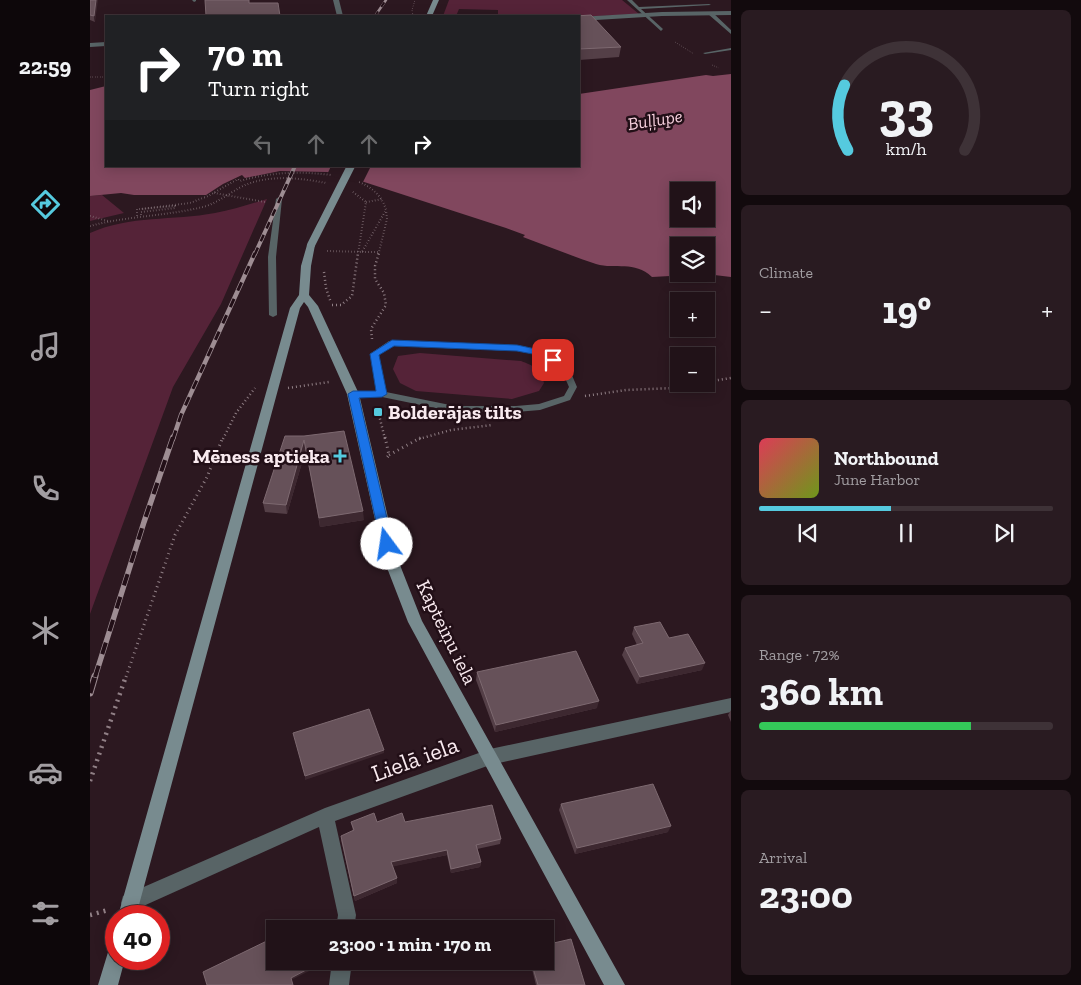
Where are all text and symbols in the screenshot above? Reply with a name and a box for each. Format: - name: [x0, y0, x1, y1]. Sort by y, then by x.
- text: 70 m: [208, 33, 283, 75]
- icon: right: [125, 35, 190, 100]
- text: 22:59: [19, 53, 71, 80]
- text: Turn right: [208, 75, 309, 102]
- text: 33: [878, 80, 934, 142]
- water label: Buļļupe: [626, 105, 684, 135]
- icon: left: [249, 130, 277, 158]
- icon: ahead: [302, 130, 330, 158]
- icon: ahead: [355, 130, 383, 158]
- icon: right: [408, 130, 436, 158]
- text: km/h: [886, 138, 926, 160]
- map controls: [670, 182, 715, 392]
- button: sound: [670, 182, 715, 227]
- icon: directions: [28, 187, 63, 222]
- button: layers: [670, 237, 715, 282]
- text: Climate: [759, 263, 813, 282]
- text: 19°: [882, 287, 931, 333]
- button: +: [670, 292, 715, 337]
- text: −: [759, 294, 772, 327]
- text: +: [1041, 294, 1053, 327]
- icon: music: [28, 329, 63, 364]
- pin: [532, 339, 574, 381]
- icon: arrive: [539, 346, 567, 374]
- button: −: [670, 347, 715, 392]
- place label: Bolderājas tilts: [388, 400, 522, 424]
- marker: Bolderājas tilts: [372, 406, 384, 418]
- place label: Mēness aptieka: [193, 444, 330, 468]
- text: Northbound: [834, 447, 939, 470]
- marker: Mēness aptieka: [334, 450, 346, 462]
- text: June Harbor: [834, 470, 920, 489]
- icon: phone: [28, 471, 63, 506]
- position arrow: [360, 517, 412, 569]
- icon: previous: [794, 519, 822, 547]
- icon: pause: [892, 519, 920, 547]
- icon: next: [990, 519, 1018, 547]
- street label: Kapteiņu iela: [411, 576, 483, 688]
- icon: climate: [28, 613, 63, 648]
- text: Range · 72%: [759, 645, 840, 664]
- text: 360 km: [759, 669, 883, 715]
- street label: Lielā iela: [367, 729, 463, 788]
- icon: car: [28, 755, 63, 790]
- text: Arrival: [759, 848, 807, 867]
- text: 23:00: [759, 872, 853, 918]
- icon: filters: [28, 896, 63, 931]
- speed limit sign: 40: [105, 905, 170, 970]
- text: 23:00 · 1 min · 170 m: [329, 933, 491, 956]

